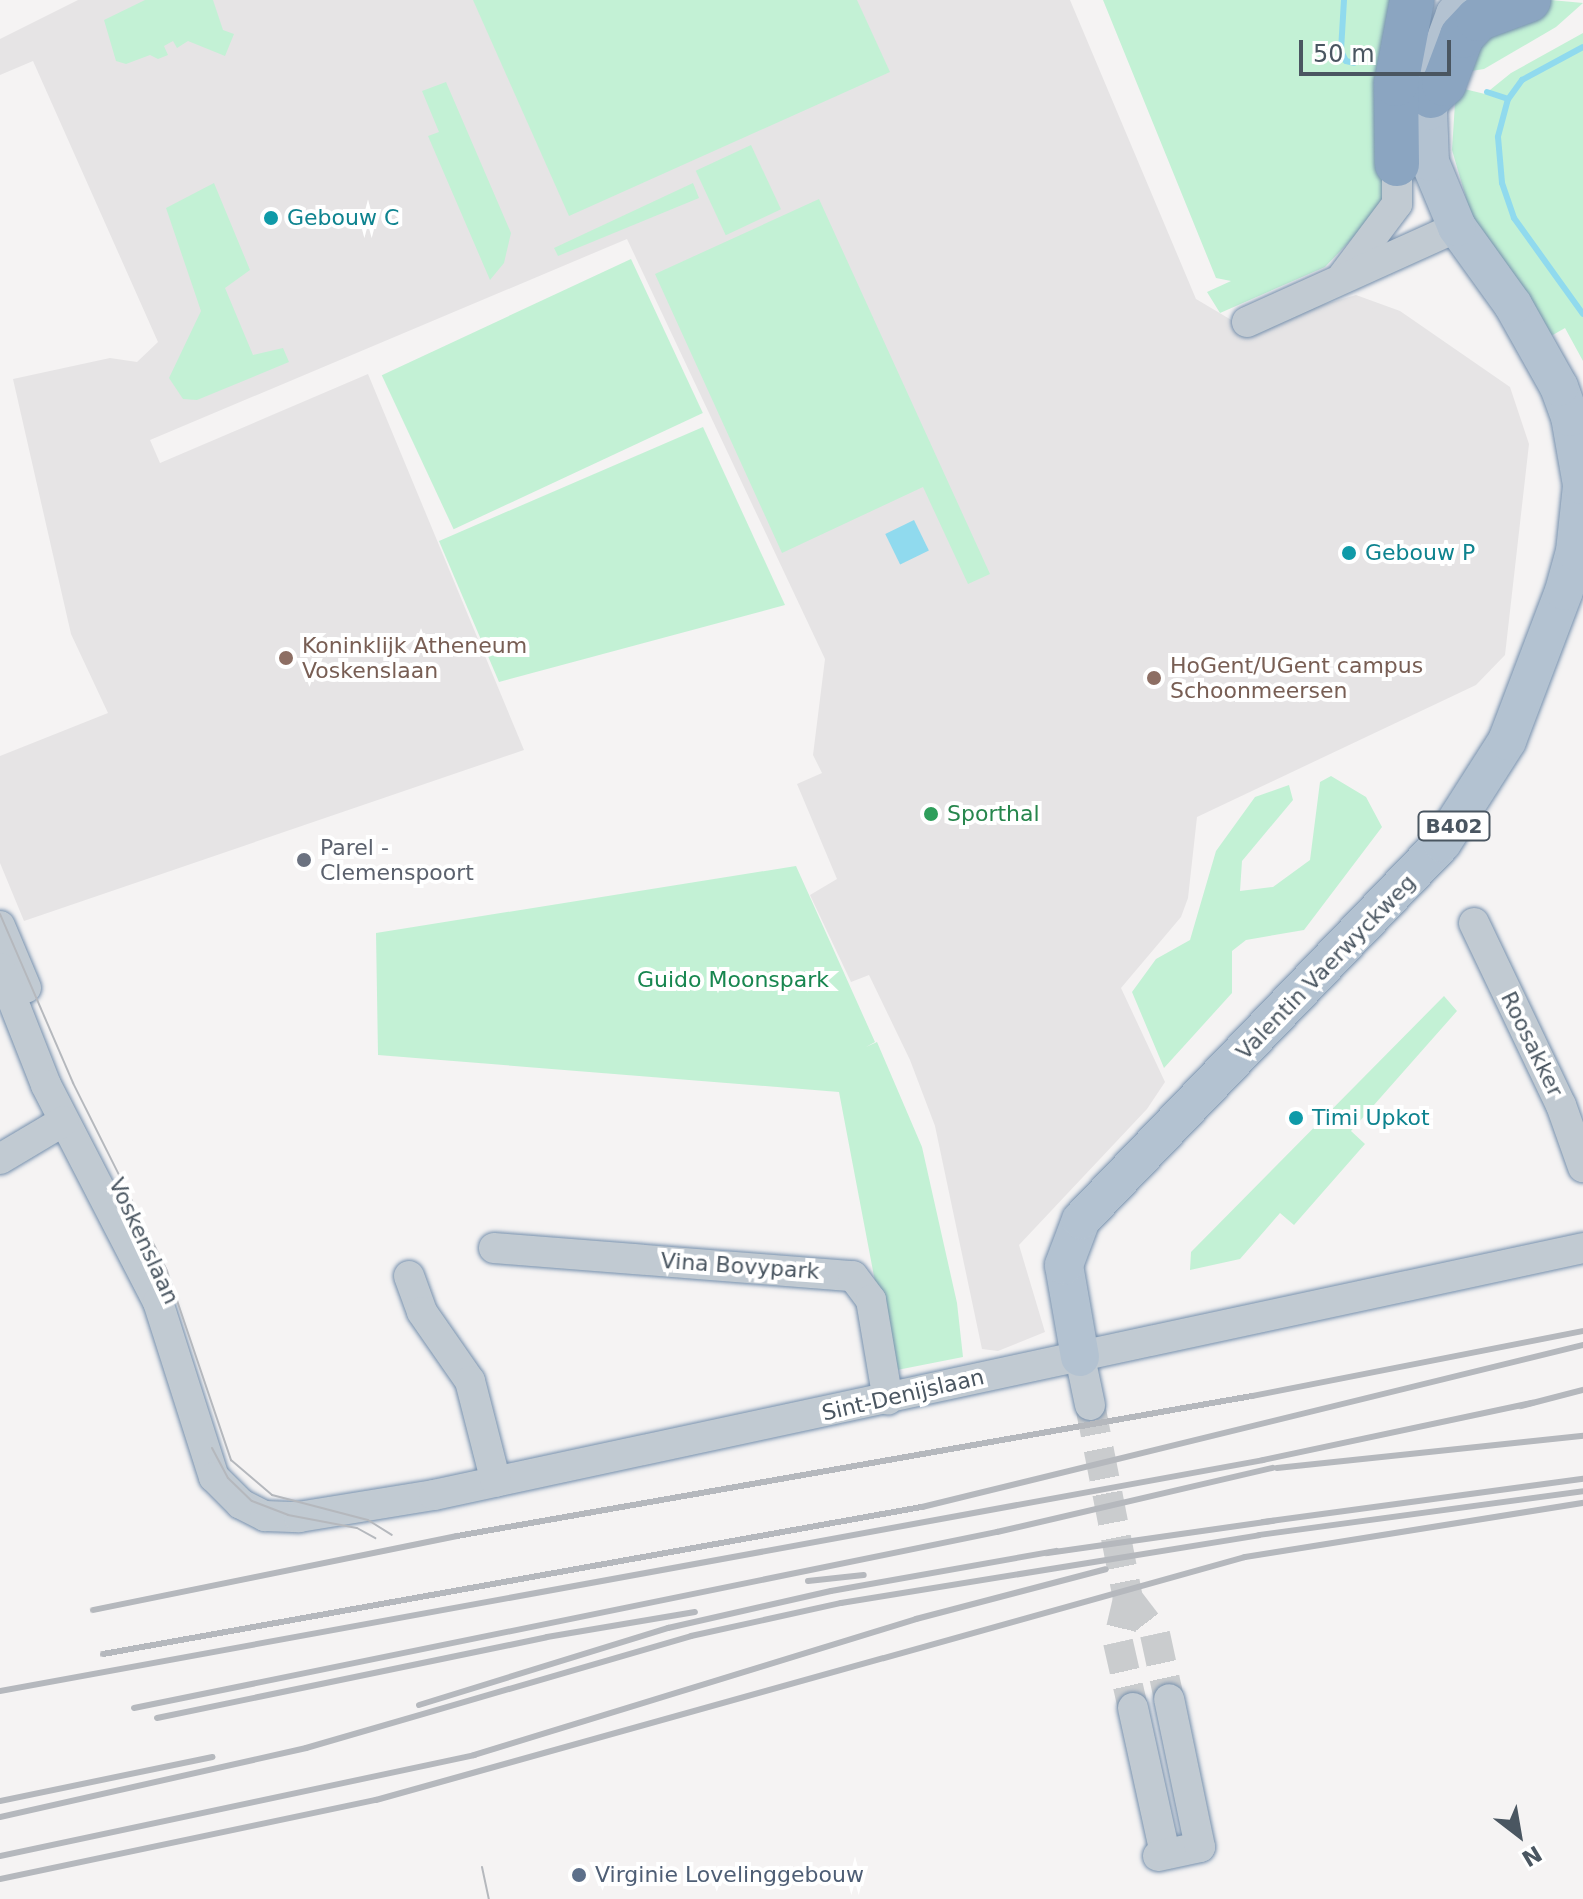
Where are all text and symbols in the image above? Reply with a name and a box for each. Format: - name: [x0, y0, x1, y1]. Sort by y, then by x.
- scale bar: [1303, 24, 1455, 74]
- text: 50 m: [1313, 40, 1375, 68]
- place label: Gebouw C: [287, 205, 399, 231]
- marker: Gebouw C: [262, 209, 280, 227]
- place label: Gebouw P: [1365, 540, 1475, 566]
- marker: Gebouw P: [1340, 544, 1358, 562]
- place label: Koninklijk Atheneum Voskenslaan: [302, 632, 527, 684]
- marker: Koninklijk Atheneum Voskenslaan: [277, 649, 295, 667]
- place label: HoGent/UGent campus Schoonmeersen: [1170, 652, 1423, 704]
- marker: HoGent/UGent campus Schoonmeersen: [1145, 669, 1163, 687]
- place label: Sporthal: [947, 801, 1040, 827]
- marker: Sporthal: [922, 805, 940, 823]
- road number: B402: [1416, 810, 1492, 842]
- place label: Parel - Clemenspoort: [320, 834, 474, 886]
- marker: Parel - Clemenspoort: [295, 851, 313, 869]
- street label: Valentin Vaerwyckweg: [1231, 869, 1421, 1065]
- park label: Guido Moonspark: [637, 967, 829, 993]
- street label: Roosakker: [1495, 987, 1569, 1101]
- place label: Timi Upkot: [1312, 1105, 1430, 1131]
- marker: Timi Upkot: [1287, 1109, 1305, 1127]
- street label: Voskenslaan: [103, 1174, 185, 1308]
- street label: Vina Bovypark: [660, 1247, 820, 1285]
- street label: Sint-Denijslaan: [819, 1364, 987, 1426]
- north arrow: [1479, 1795, 1559, 1875]
- text: N: [1517, 1841, 1546, 1871]
- place label: Virginie Lovelinggebouw: [595, 1862, 864, 1888]
- marker: Virginie Lovelinggebouw: [570, 1866, 588, 1884]

